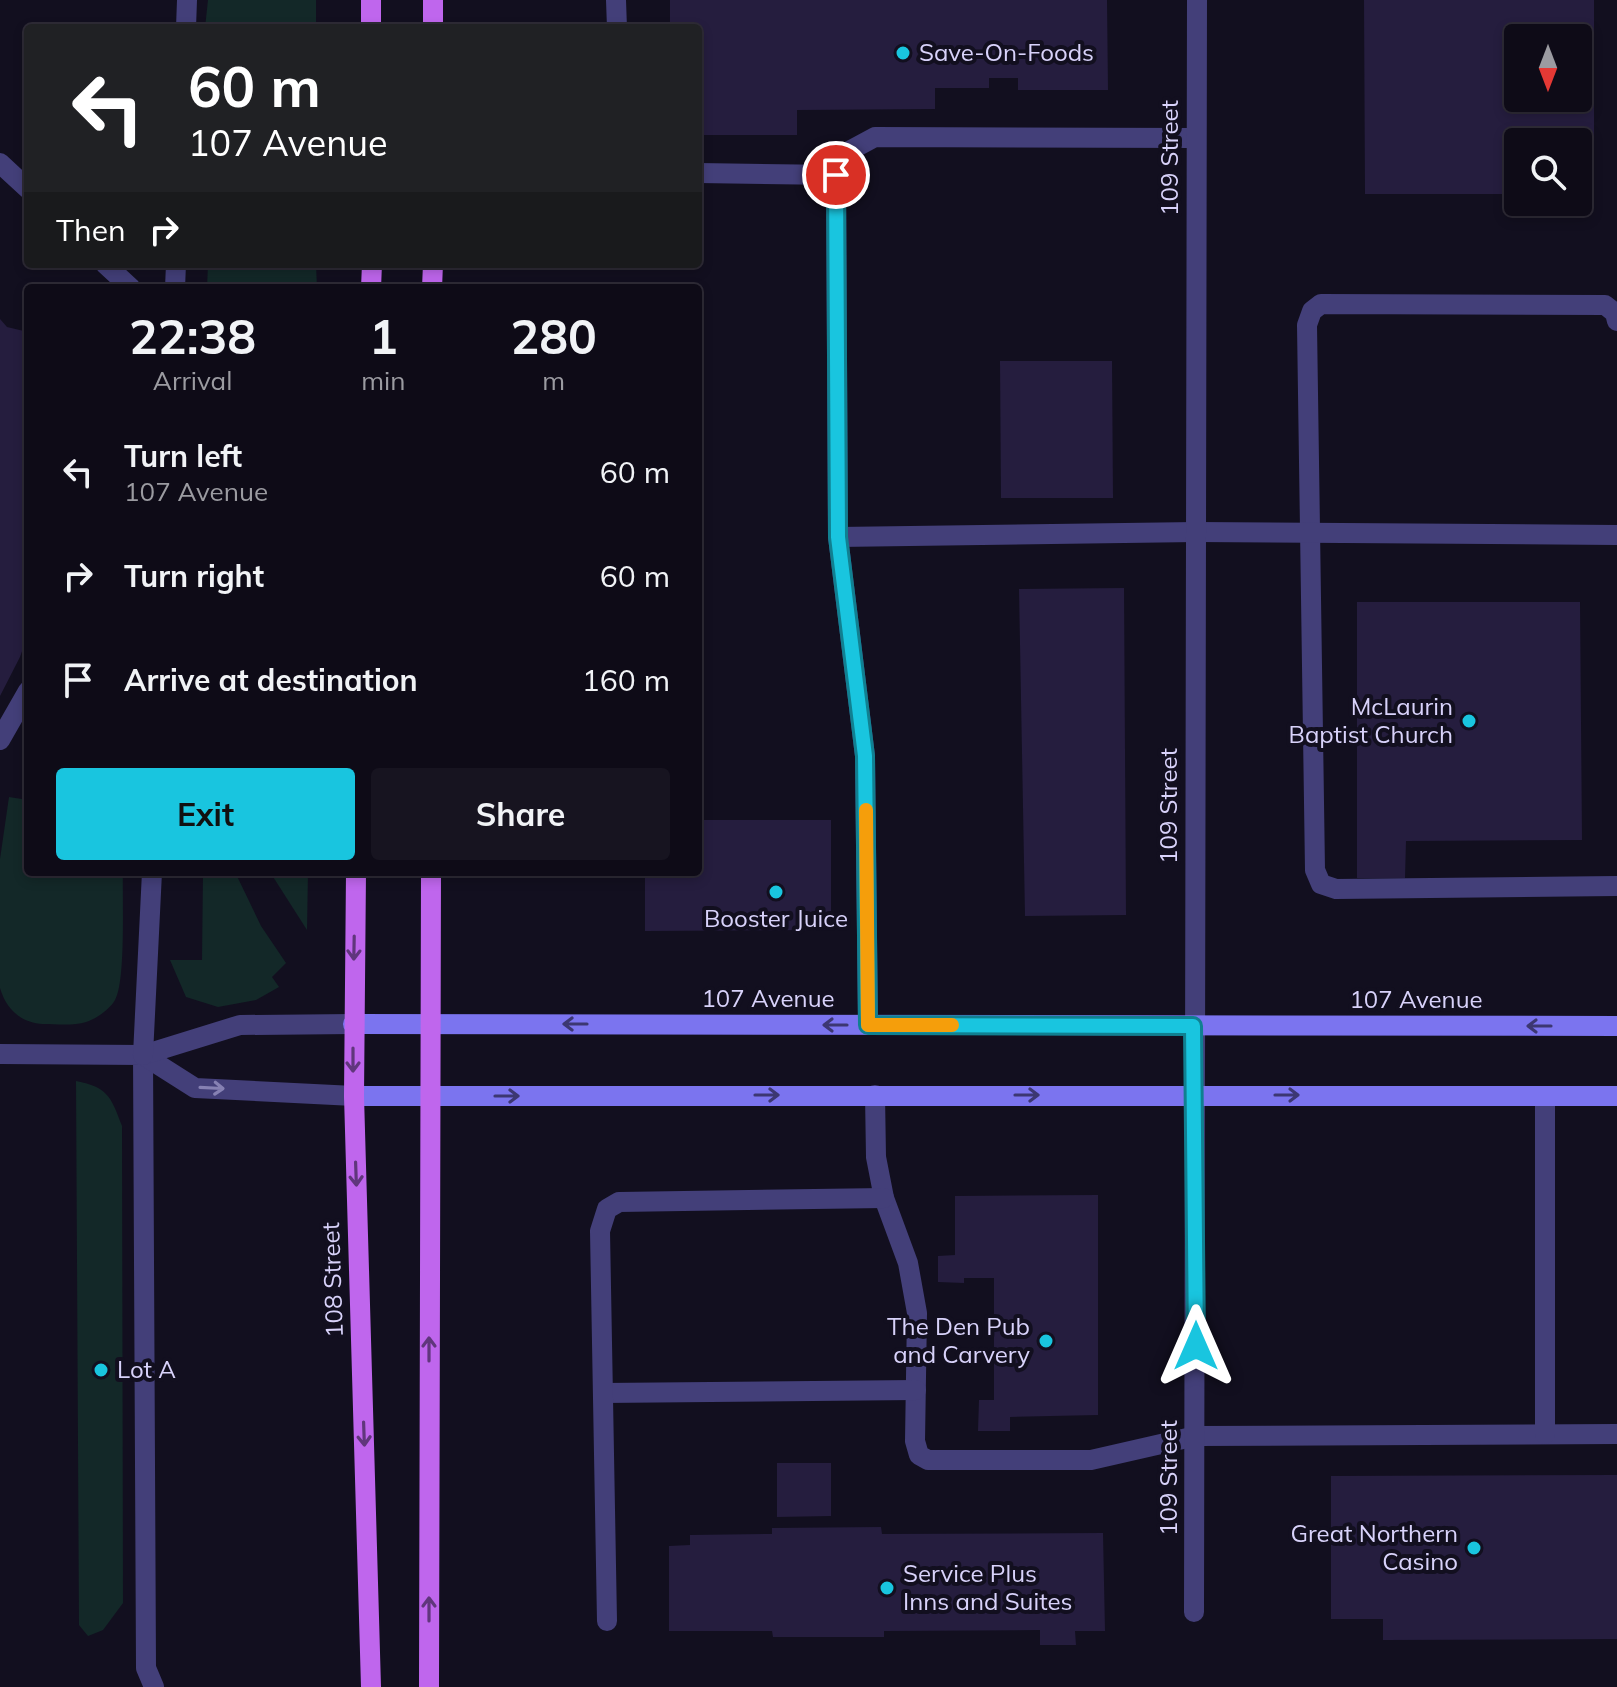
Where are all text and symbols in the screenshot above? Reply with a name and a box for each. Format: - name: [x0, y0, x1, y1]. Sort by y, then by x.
- north arrow: [1504, 24, 1592, 112]
- map controls: [1504, 24, 1592, 216]
- place label: Save-On-Foods: [919, 37, 1094, 67]
- marker: Save-On-Foods: [894, 44, 912, 62]
- text: 60 m: [188, 51, 321, 121]
- icon: left: [56, 56, 160, 160]
- street label: 109 Street: [1154, 100, 1184, 216]
- text: 107 Avenue: [188, 120, 388, 165]
- button: search: [1504, 128, 1592, 216]
- pin: [802, 141, 870, 209]
- icon: arrive: [814, 153, 858, 197]
- icon: right: [142, 208, 186, 252]
- text: Then: [56, 211, 126, 249]
- text: 22:38: [129, 306, 256, 366]
- text: 1: [369, 306, 398, 366]
- text: 280: [511, 306, 597, 366]
- text: Arrival: [153, 364, 232, 397]
- text: min: [361, 364, 405, 397]
- text: m: [542, 364, 565, 397]
- text: Turn left: [124, 437, 242, 475]
- icon: left: [56, 450, 100, 494]
- text: 60 m: [600, 453, 670, 491]
- text: 107 Avenue: [124, 475, 268, 508]
- icon: right: [56, 554, 100, 598]
- text: Turn right: [124, 557, 264, 595]
- text: 60 m: [600, 557, 670, 595]
- icon: arrive: [56, 658, 100, 702]
- text: Arrive at destination: [124, 661, 418, 699]
- text: 160 m: [582, 661, 670, 699]
- place label: McLaurin Baptist Church: [1289, 691, 1453, 749]
- marker: McLaurin Baptist Church: [1460, 712, 1478, 730]
- street label: 109 Street: [1153, 748, 1183, 864]
- button: Exit: [56, 768, 355, 860]
- button: Share: [371, 768, 670, 860]
- marker: Booster Juice: [767, 883, 785, 901]
- place label: Booster Juice: [704, 903, 848, 933]
- one-way arrow: [346, 934, 362, 961]
- street label: 107 Avenue: [701, 983, 835, 1013]
- street label: 107 Avenue: [1349, 984, 1483, 1014]
- one-way arrow: [562, 1016, 589, 1032]
- one-way arrow: [822, 1017, 849, 1033]
- one-way arrow: [1526, 1018, 1553, 1034]
- one-way arrow: [345, 1046, 361, 1073]
- one-way arrow: [198, 1081, 225, 1096]
- one-way arrow: [753, 1087, 780, 1103]
- one-way arrow: [1013, 1087, 1040, 1103]
- one-way arrow: [1273, 1088, 1300, 1103]
- one-way arrow: [493, 1089, 520, 1104]
- one-way arrow: [348, 1160, 364, 1187]
- street label: 108 Street: [315, 1222, 349, 1338]
- position arrow: [1154, 1304, 1238, 1388]
- place label: The Den Pub and Carvery: [887, 1311, 1030, 1369]
- marker: The Den Pub and Carvery: [1037, 1332, 1055, 1350]
- one-way arrow: [421, 1336, 437, 1363]
- place label: Lot A: [117, 1354, 176, 1384]
- marker: Lot A: [92, 1361, 110, 1379]
- one-way arrow: [356, 1420, 372, 1447]
- street label: 109 Street: [1153, 1420, 1183, 1536]
- place label: Great Northern Casino: [1291, 1518, 1458, 1576]
- marker: Great Northern Casino: [1465, 1539, 1483, 1557]
- place label: Service Plus Inns and Suites: [903, 1558, 1072, 1616]
- marker: Service Plus Inns and Suites: [878, 1579, 896, 1597]
- one-way arrow: [421, 1596, 437, 1623]

